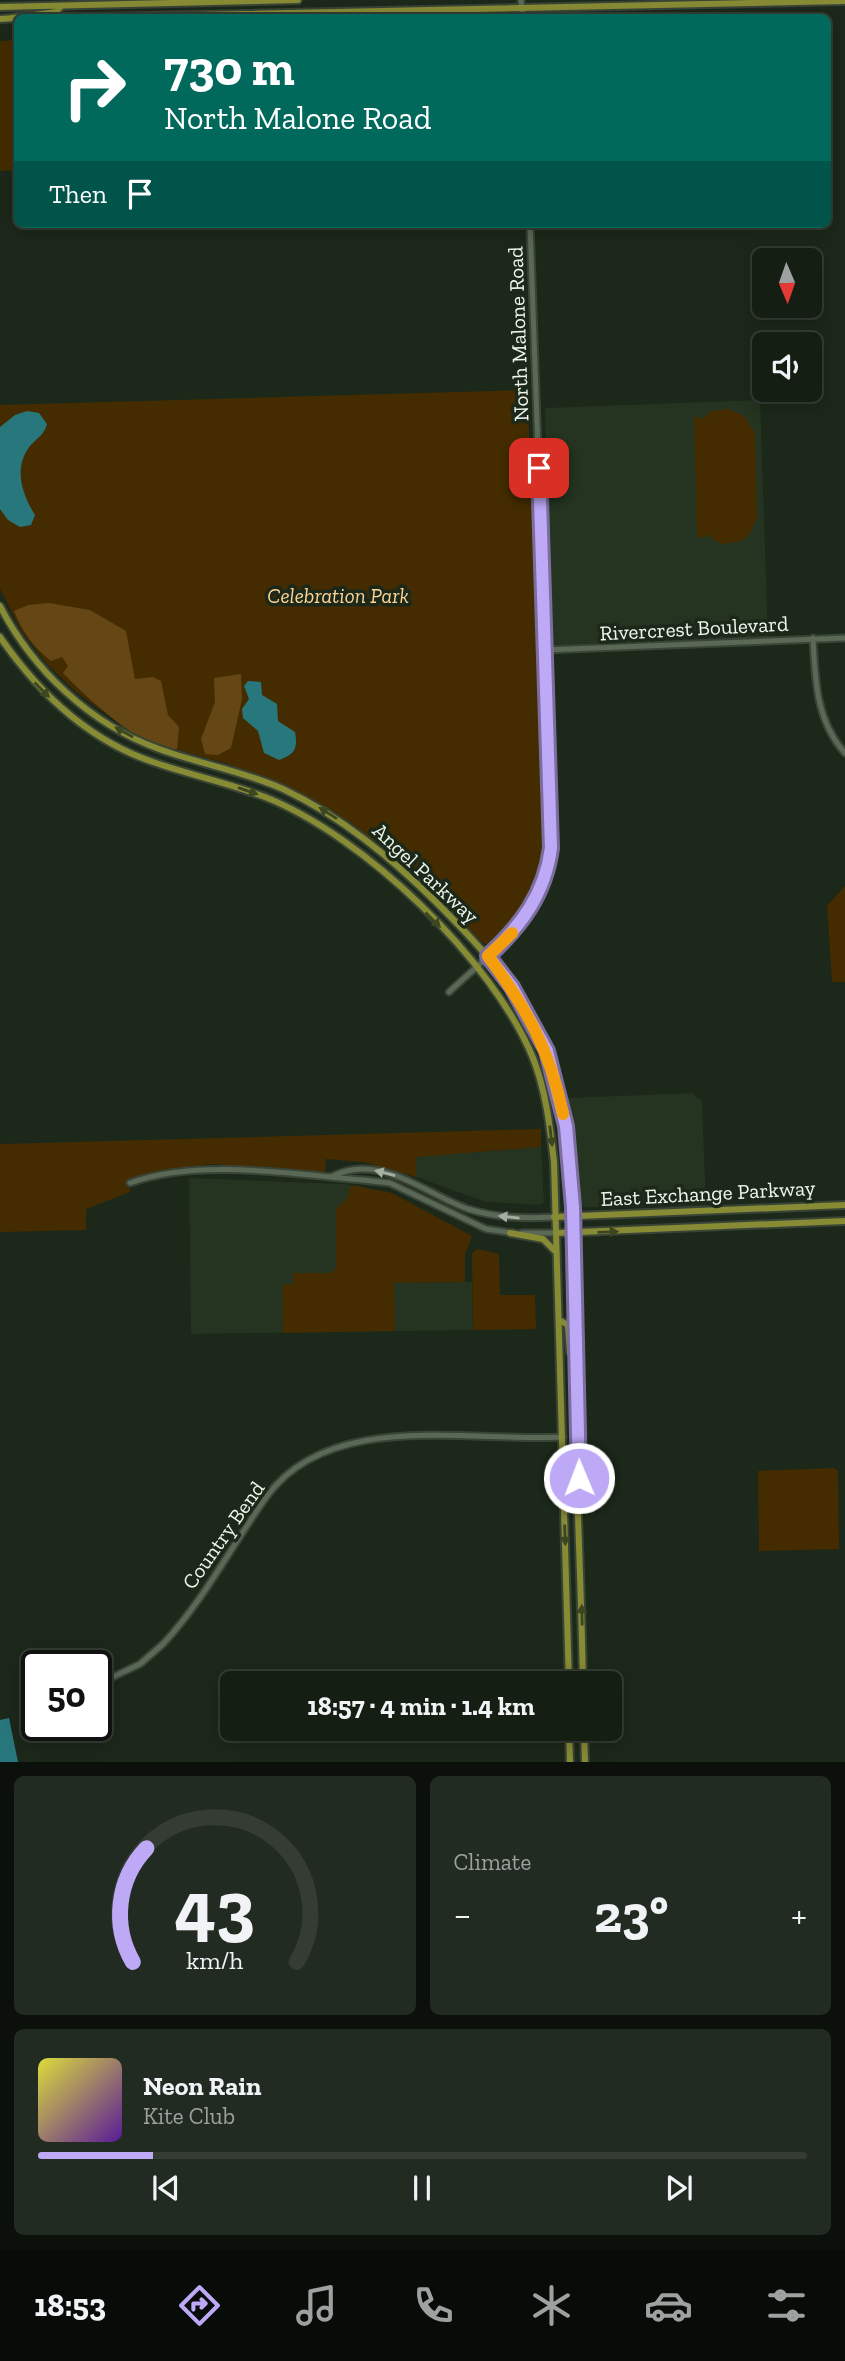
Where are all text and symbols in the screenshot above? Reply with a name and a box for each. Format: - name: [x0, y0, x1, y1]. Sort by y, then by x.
- text: 730 m: [164, 39, 295, 98]
- icon: right: [49, 42, 140, 133]
- text: North Malone Road: [164, 99, 431, 137]
- icon: arrive: [121, 175, 159, 213]
- text: Then: [49, 178, 107, 210]
- street label: North Malone Road: [502, 245, 534, 422]
- north arrow: [752, 248, 822, 318]
- map controls: [752, 248, 822, 402]
- button: sound: [752, 332, 822, 402]
- pin: [509, 438, 569, 498]
- icon: arrive: [520, 449, 558, 487]
- park label: Celebration Park: [267, 583, 409, 608]
- street label: Rivercrest Boulevard: [599, 611, 790, 645]
- one-way arrow: [34, 681, 50, 698]
- one-way arrow: [114, 726, 133, 738]
- one-way arrow: [238, 786, 259, 797]
- one-way arrow: [318, 807, 337, 820]
- street label: Angel Parkway: [368, 818, 484, 929]
- one-way arrow: [424, 912, 441, 928]
- one-way arrow: [545, 1125, 556, 1147]
- one-way arrow: [374, 1167, 396, 1178]
- street label: East Exchange Parkway: [600, 1175, 816, 1211]
- one-way arrow: [498, 1212, 520, 1223]
- one-way arrow: [597, 1226, 619, 1237]
- position arrow: [542, 1441, 616, 1515]
- street label: Country Bend: [177, 1476, 270, 1594]
- one-way arrow: [559, 1525, 571, 1547]
- one-way arrow: [576, 1604, 587, 1626]
- speed limit sign: 50: [21, 1650, 112, 1741]
- text: 18:57 · 4 min · 1.4 km: [307, 1690, 535, 1722]
- text: Climate: [454, 1848, 531, 1876]
- text: 43: [175, 1863, 255, 1951]
- text: 23°: [594, 1883, 668, 1945]
- text: −: [454, 1892, 471, 1938]
- text: +: [791, 1892, 807, 1938]
- text: km/h: [186, 1944, 243, 1974]
- text: Neon Rain: [143, 2070, 261, 2102]
- text: Kite Club: [143, 2102, 235, 2130]
- icon: previous: [147, 2169, 185, 2207]
- icon: pause: [403, 2169, 441, 2207]
- icon: next: [660, 2169, 698, 2207]
- icon: directions: [175, 2281, 224, 2330]
- icon: music: [292, 2281, 341, 2330]
- icon: phone: [409, 2281, 458, 2330]
- icon: climate: [527, 2281, 576, 2330]
- icon: car: [644, 2281, 693, 2330]
- icon: filters: [762, 2281, 811, 2330]
- text: 18:53: [34, 2286, 106, 2324]

